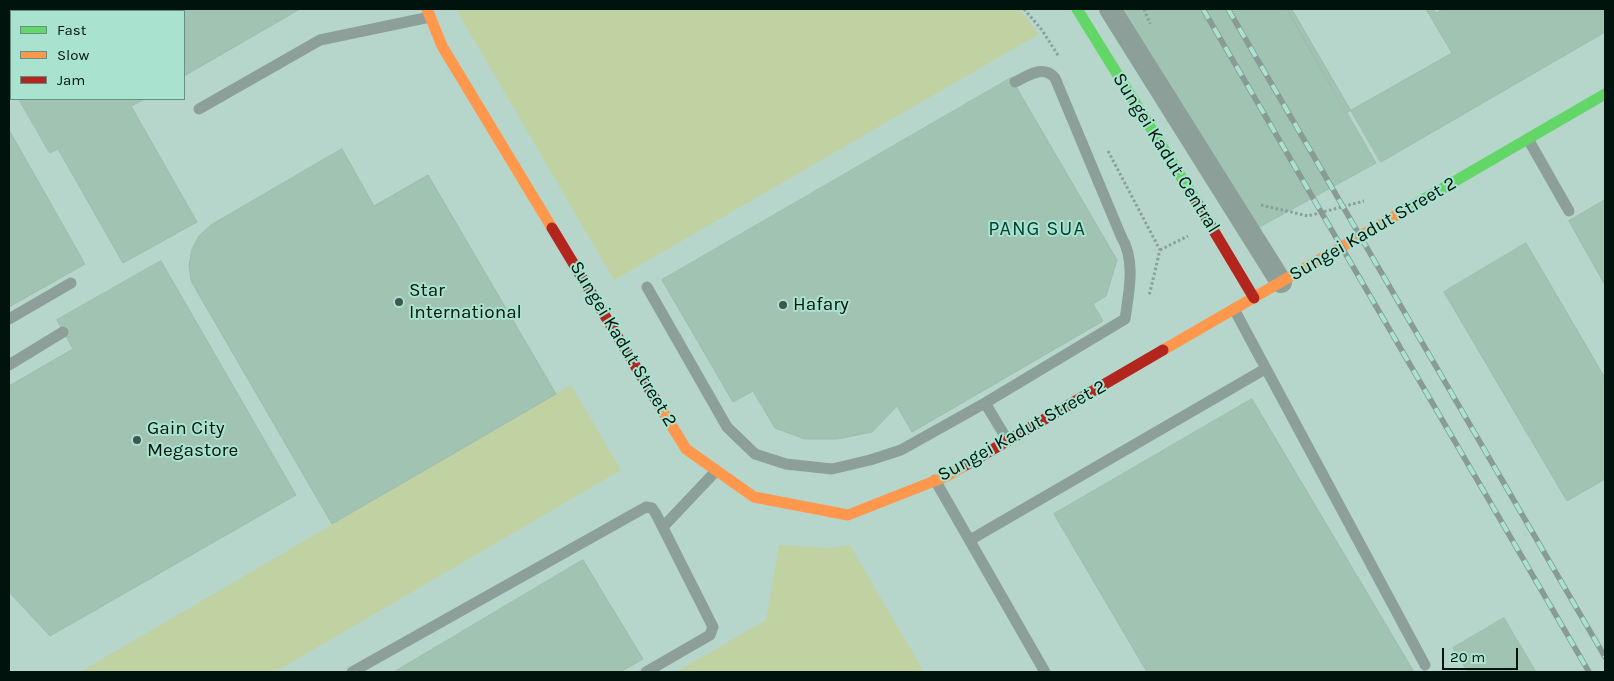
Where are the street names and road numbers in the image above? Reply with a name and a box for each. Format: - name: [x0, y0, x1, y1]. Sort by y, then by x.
- street label: Sungei Kadut Central: [1108, 69, 1224, 237]
- street label: Sungei Kadut Street 2: [1285, 172, 1461, 286]
- street label: Sungei Kadut Street 2: [565, 257, 681, 431]
- street label: Sungei Kadut Street 2: [934, 375, 1110, 487]

